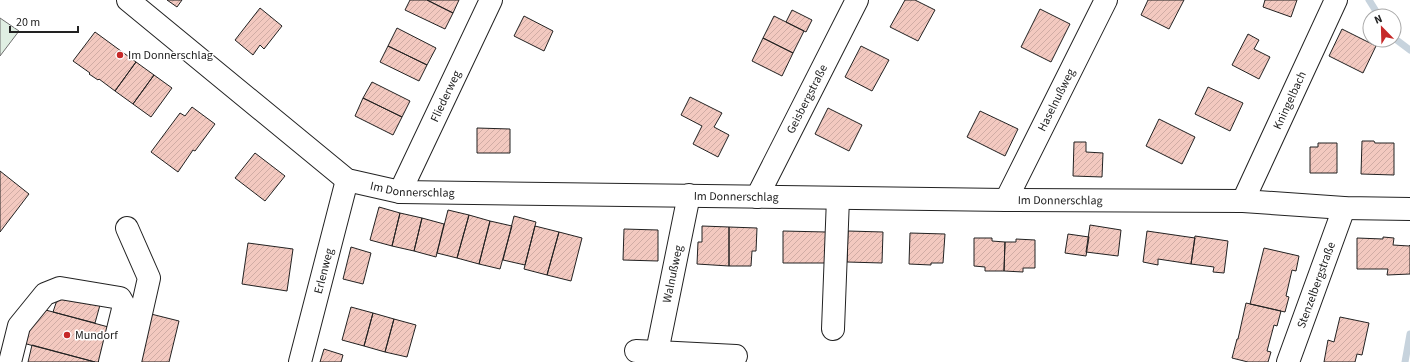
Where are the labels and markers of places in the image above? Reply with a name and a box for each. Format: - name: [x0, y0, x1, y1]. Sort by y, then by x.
- place label: Im Donnerschlag: [128, 47, 213, 64]
- marker: Im Donnerschlag: [115, 50, 125, 60]
- place label: Mundorf: [75, 327, 118, 344]
- marker: Mundorf: [62, 330, 72, 340]

